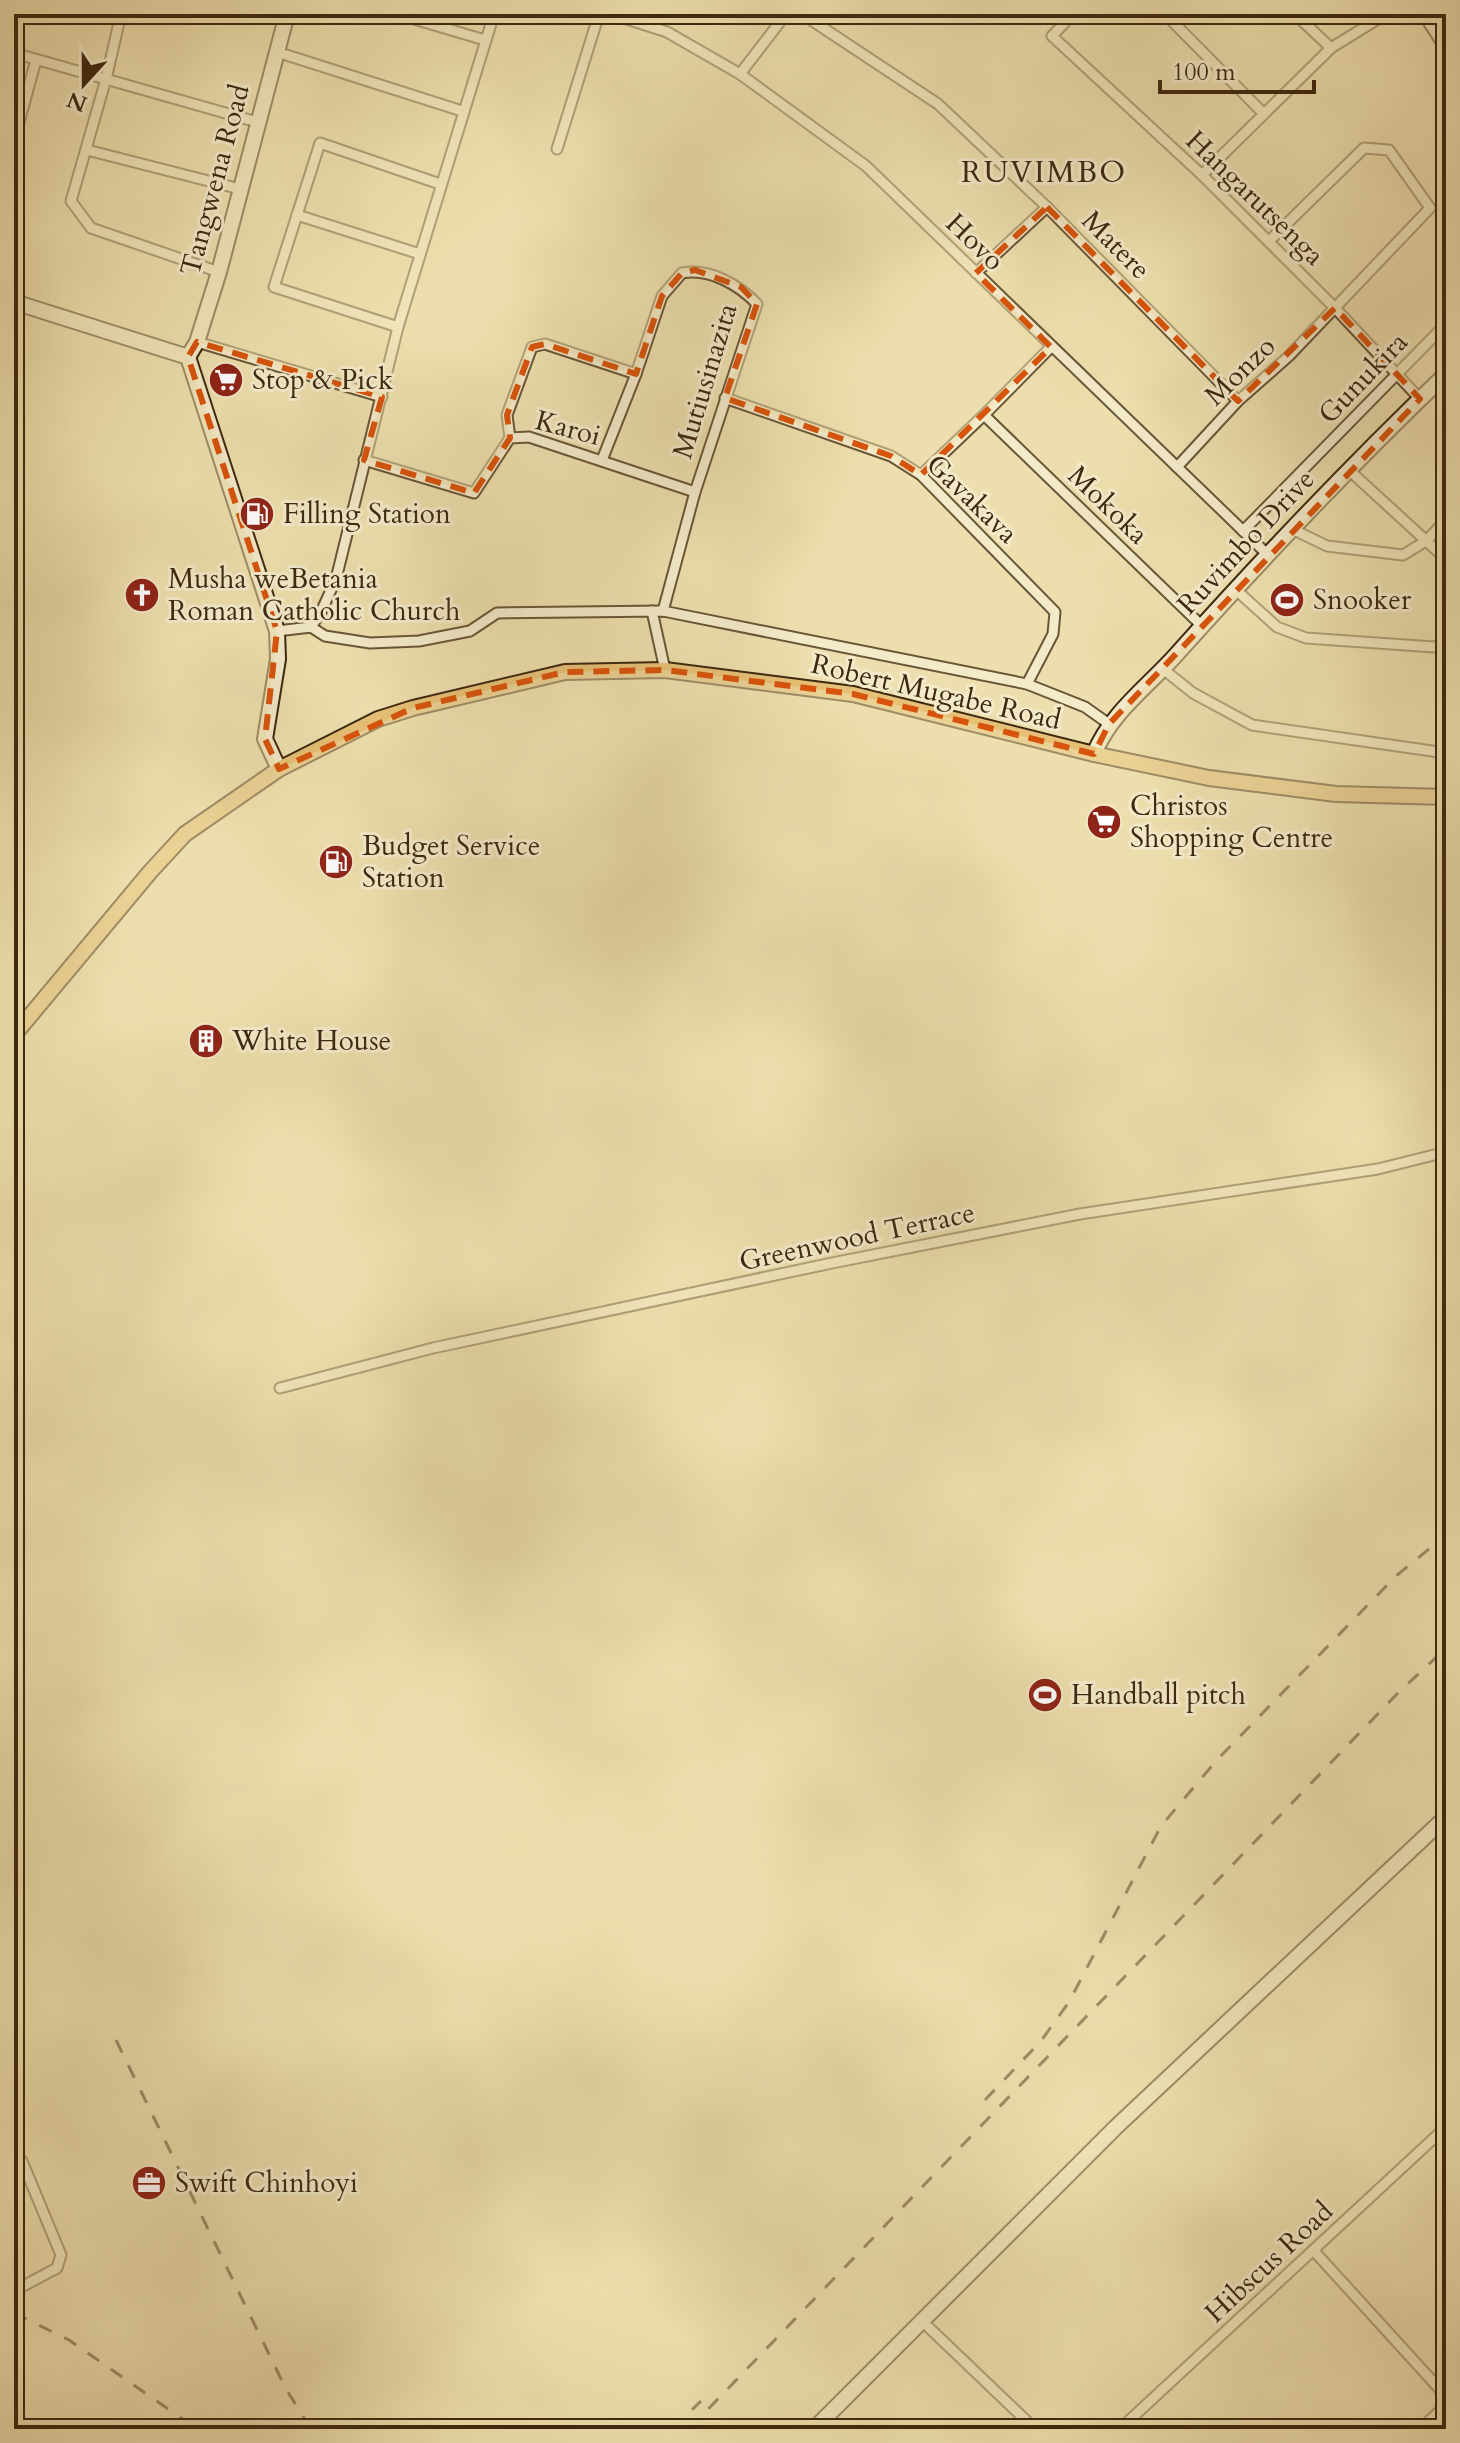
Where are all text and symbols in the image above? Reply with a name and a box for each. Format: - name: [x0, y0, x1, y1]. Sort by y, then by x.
- north arrow: [44, 44, 124, 124]
- scale bar: [1160, 44, 1314, 94]
- text: 100 m: [1172, 56, 1236, 89]
- street label: Tangwena Road: [171, 80, 259, 280]
- text: N: [63, 84, 91, 119]
- street label: Hangarutsenga: [1177, 122, 1333, 274]
- district label: RUVIMBO: [961, 152, 1127, 193]
- street label: Matere: [1073, 202, 1159, 288]
- street label: Hovo: [937, 205, 1013, 279]
- street label: Mutiusinazita: [663, 299, 747, 463]
- street label: Gunukira: [1310, 324, 1416, 432]
- street label: Monzo: [1196, 328, 1284, 414]
- supermarket icon: Stop & Pick: [207, 361, 245, 399]
- place label: Stop & Pick: [252, 361, 393, 399]
- street label: Karoi: [531, 401, 605, 455]
- street label: Gavakava: [918, 446, 1026, 552]
- street label: Mokoka: [1059, 457, 1157, 553]
- street label: Ruvimbo Drive: [1169, 461, 1323, 623]
- fuel station icon: Filling Station: [238, 495, 276, 533]
- place label: Filling Station: [283, 495, 451, 533]
- place label: Musha weBetania Roman Catholic Church: [168, 560, 460, 630]
- church icon: Musha weBetania Roman Catholic Church: [123, 576, 161, 614]
- sports icon: Snooker: [1268, 581, 1306, 619]
- place label: Snooker: [1313, 581, 1412, 619]
- street label: Robert Mugabe Road: [807, 645, 1065, 739]
- place label: Christos Shopping Centre: [1130, 787, 1333, 857]
- supermarket icon: Christos Shopping Centre: [1085, 803, 1123, 841]
- place label: Budget Service Station: [362, 827, 541, 897]
- fuel station icon: Budget Service Station: [317, 843, 355, 881]
- building icon: White House: [187, 1022, 225, 1060]
- place label: White House: [231, 1022, 391, 1060]
- street label: Greenwood Terrace: [736, 1193, 978, 1281]
- sports icon: Handball pitch: [1026, 1676, 1064, 1714]
- place label: Handball pitch: [1071, 1676, 1246, 1714]
- office icon: Swift Chinhoyi: [130, 2164, 168, 2202]
- place label: Swift Chinhoyi: [175, 2164, 358, 2202]
- street label: Hibscus Road: [1197, 2193, 1341, 2331]

